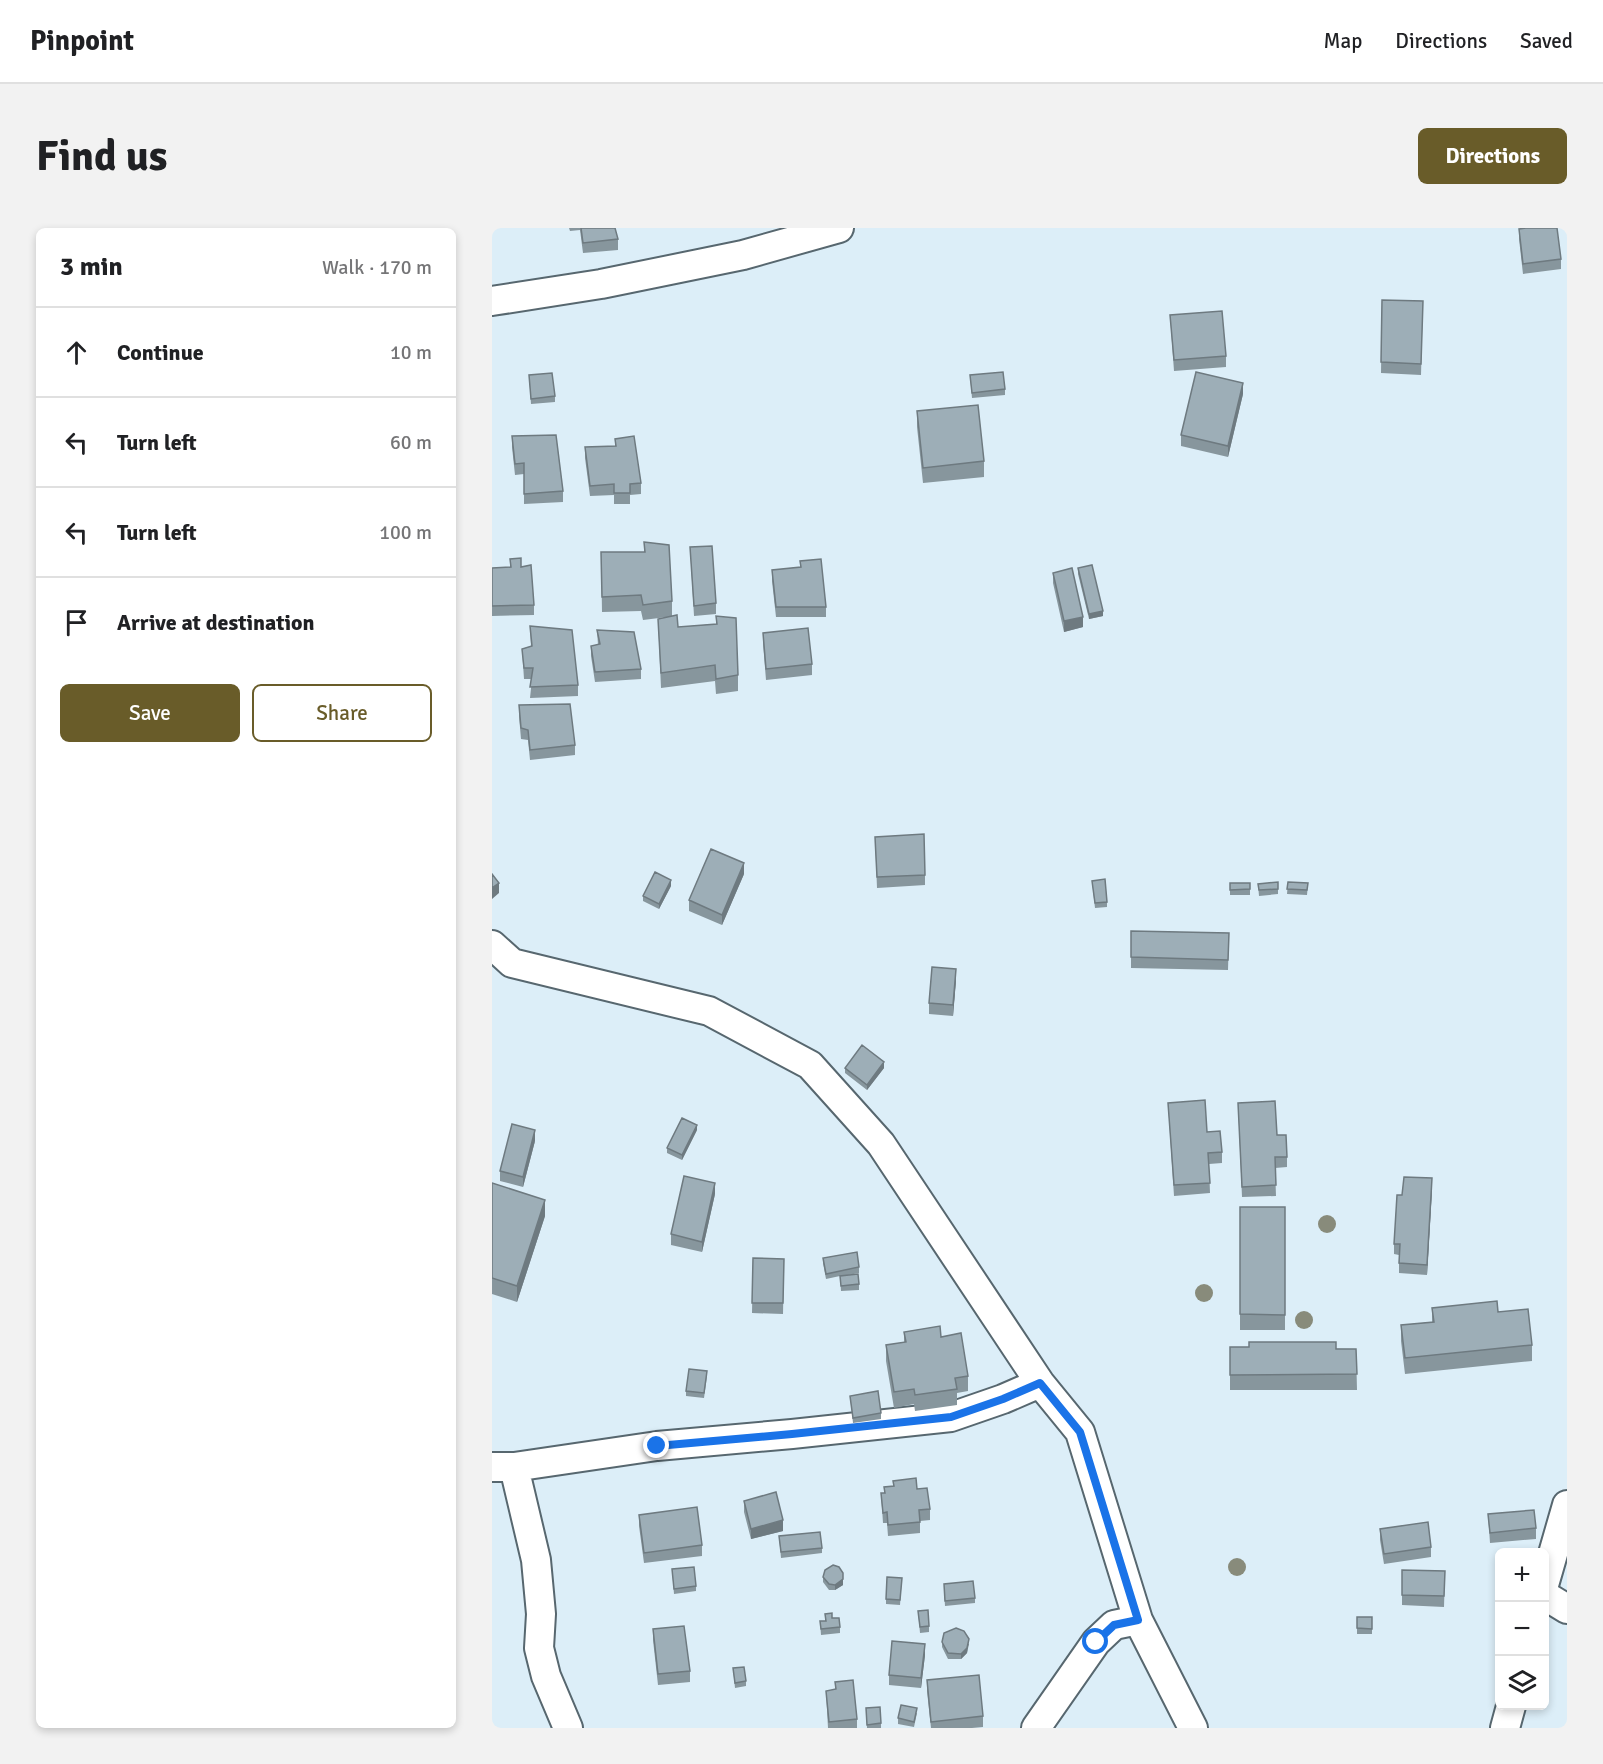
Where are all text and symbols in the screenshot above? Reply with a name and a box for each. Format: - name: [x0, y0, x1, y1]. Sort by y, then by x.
- text: Pinpoint: [30, 24, 134, 58]
- text: Map: [1324, 28, 1362, 54]
- text: Directions: [1395, 28, 1487, 54]
- text: Saved: [1520, 28, 1573, 54]
- button: Directions: [1418, 128, 1567, 184]
- text: Find us: [36, 131, 167, 182]
- text: 3 min: [60, 251, 123, 283]
- text: Walk · 170 m: [322, 255, 432, 280]
- icon: ahead: [60, 336, 93, 369]
- text: Continue: [117, 339, 204, 366]
- text: 10 m: [390, 340, 432, 365]
- icon: left: [60, 426, 93, 459]
- text: Turn left: [117, 429, 197, 456]
- text: 60 m: [390, 430, 432, 455]
- icon: left: [60, 516, 93, 549]
- text: Turn left: [117, 519, 197, 546]
- text: 100 m: [379, 520, 432, 545]
- icon: arrive: [60, 606, 93, 639]
- text: Arrive at destination: [117, 609, 314, 636]
- button: Save: [60, 684, 240, 742]
- button: Share: [252, 684, 432, 742]
- route end: [643, 1432, 669, 1458]
- map controls: [1495, 1548, 1549, 1710]
- button: +: [1495, 1548, 1549, 1602]
- button: −: [1495, 1602, 1549, 1656]
- route start: [1082, 1628, 1108, 1654]
- button: layers: [1495, 1656, 1549, 1710]

